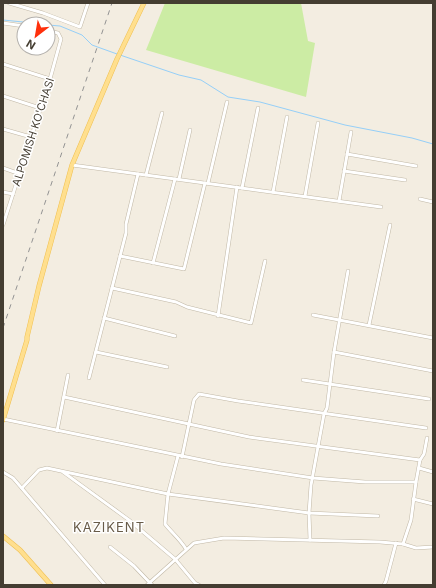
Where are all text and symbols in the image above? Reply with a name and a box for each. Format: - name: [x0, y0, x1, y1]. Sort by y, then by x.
- north arrow: [16, 16, 56, 56]
- text: N: [24, 36, 38, 53]
- street label: ALPOMISH KO'CHASI: [9, 76, 57, 188]
- district label: KAZIKENT: [73, 519, 145, 535]

